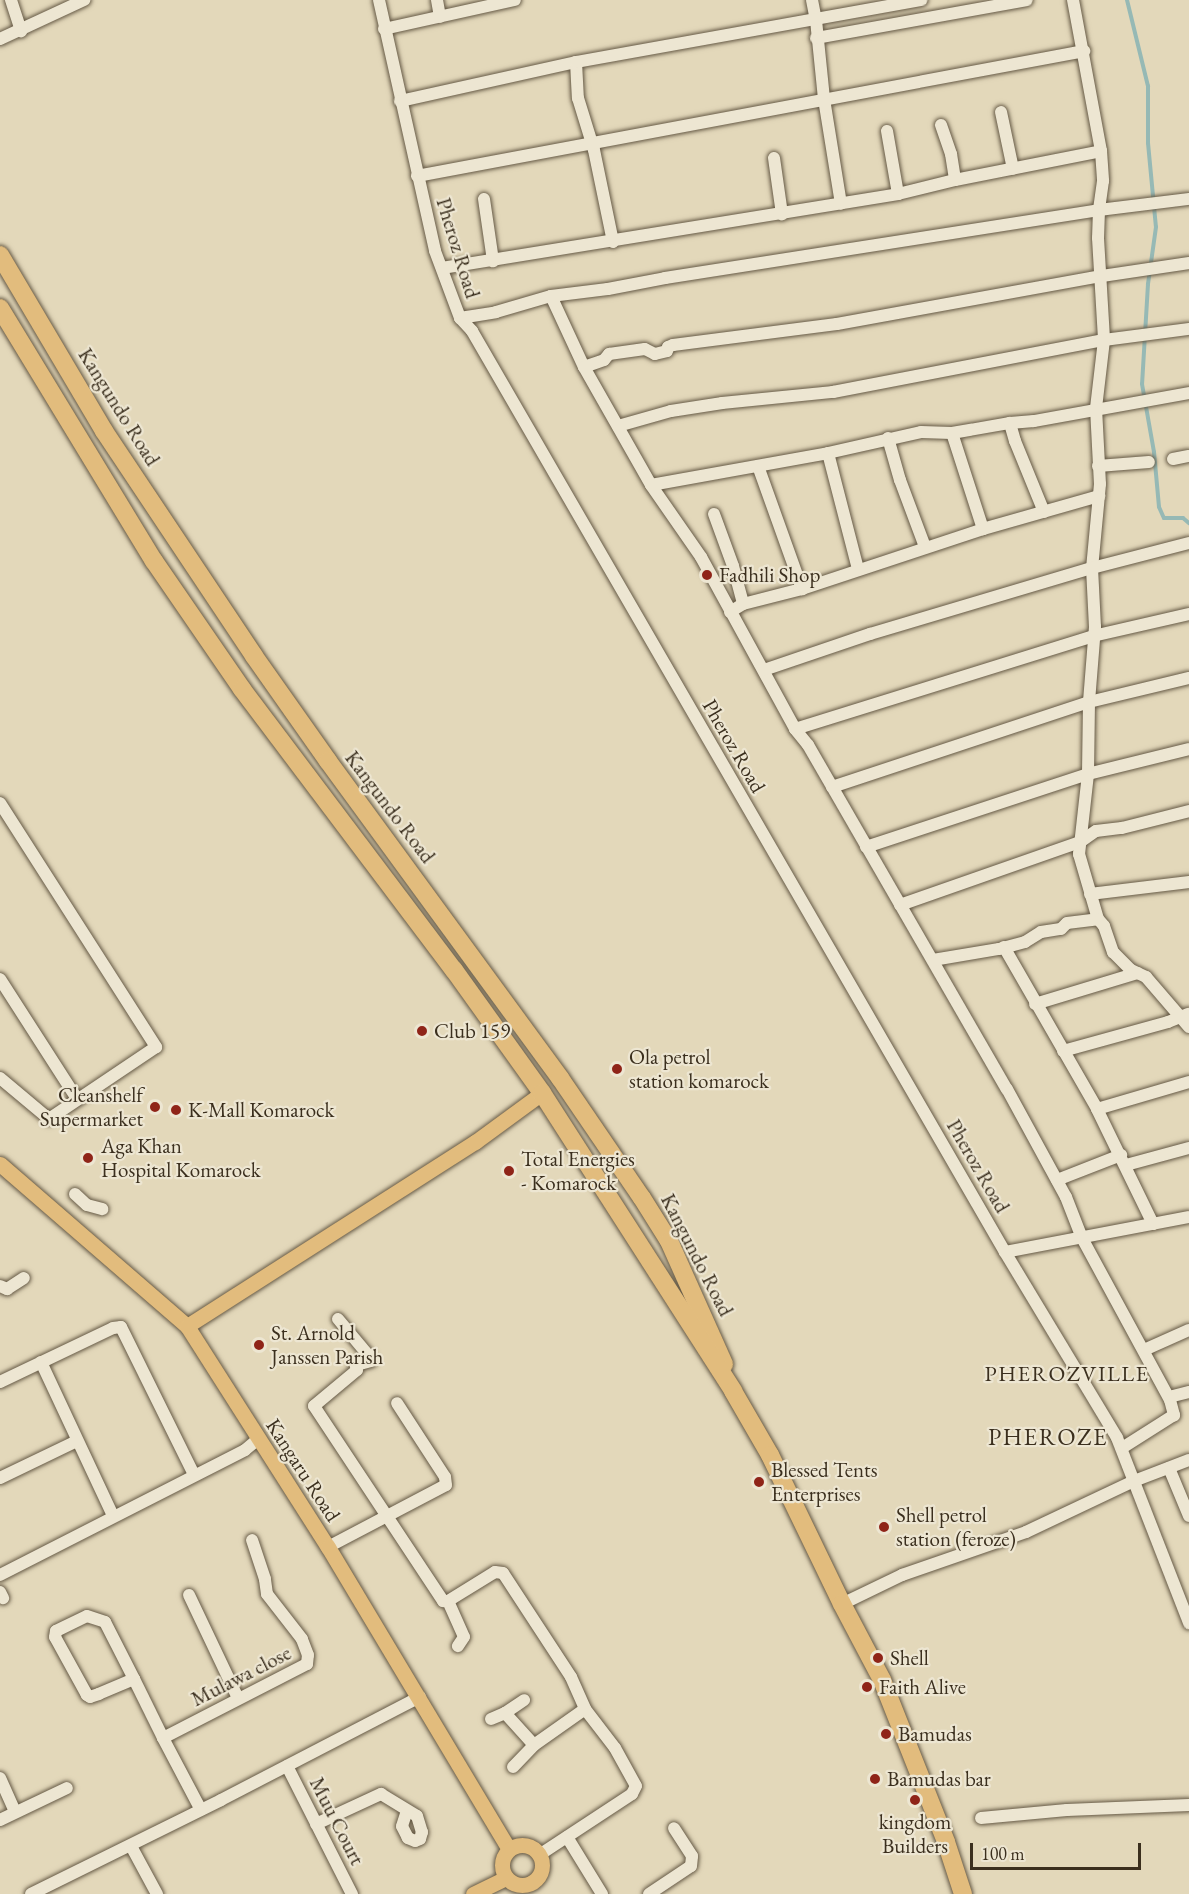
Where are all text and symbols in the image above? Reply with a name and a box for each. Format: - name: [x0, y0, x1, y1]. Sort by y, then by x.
- street label: Pheroz Road: [431, 195, 485, 301]
- street label: Kangundo Road: [73, 343, 165, 471]
- place label: Fadhili Shop: [719, 562, 820, 588]
- marker: Fadhili Shop: [700, 568, 714, 582]
- street label: Pheroz Road: [697, 695, 771, 797]
- street label: Kangundo Road: [340, 746, 440, 868]
- place label: Club 159: [434, 1018, 510, 1044]
- marker: Club 159: [415, 1024, 429, 1038]
- place label: Ola petrol station komarock: [629, 1044, 769, 1094]
- marker: Ola petrol station komarock: [610, 1062, 624, 1076]
- place label: Cleanshelf Supermarket: [40, 1082, 143, 1132]
- place label: K-Mall Komarock: [188, 1097, 334, 1123]
- marker: Cleanshelf Supermarket: [148, 1100, 162, 1114]
- marker: K-Mall Komarock: [169, 1103, 183, 1117]
- street label: Pheroz Road: [941, 1115, 1015, 1217]
- place label: Aga Khan Hospital Komarock: [101, 1133, 261, 1183]
- place label: Total Energies - Komarock: [521, 1146, 635, 1196]
- marker: Aga Khan Hospital Komarock: [79, 1149, 97, 1167]
- marker: Total Energies - Komarock: [502, 1164, 516, 1178]
- street label: Kangundo Road: [655, 1189, 739, 1321]
- place label: St. Arnold Janssen Parish: [271, 1320, 383, 1370]
- marker: St. Arnold Janssen Parish: [252, 1338, 266, 1352]
- district label: PHEROZVILLE: [985, 1361, 1149, 1387]
- street label: Kangaru Road: [260, 1414, 346, 1526]
- district label: PHEROZE: [988, 1423, 1108, 1451]
- place label: Blessed Tents Enterprises: [771, 1457, 877, 1507]
- marker: Blessed Tents Enterprises: [752, 1475, 766, 1489]
- place label: Shell petrol station (feroze): [896, 1502, 1016, 1552]
- marker: Shell petrol station (feroze): [877, 1520, 891, 1534]
- street label: Mulawa close: [187, 1640, 295, 1712]
- place label: Shell: [890, 1645, 929, 1671]
- marker: Shell: [871, 1651, 885, 1665]
- place label: Faith Alive: [879, 1674, 966, 1700]
- marker: Faith Alive: [860, 1680, 874, 1694]
- place label: Bamudas: [898, 1721, 972, 1747]
- marker: Bamudas: [879, 1727, 893, 1741]
- place label: Bamudas bar: [887, 1766, 991, 1792]
- marker: Bamudas bar: [868, 1772, 882, 1786]
- street label: Muu Court: [304, 1773, 370, 1869]
- marker: kingdom Builders: [908, 1793, 922, 1807]
- place label: kingdom Builders: [879, 1809, 951, 1859]
- scale bar: [973, 1831, 1144, 1869]
- text: 100 m: [981, 1842, 1025, 1865]

